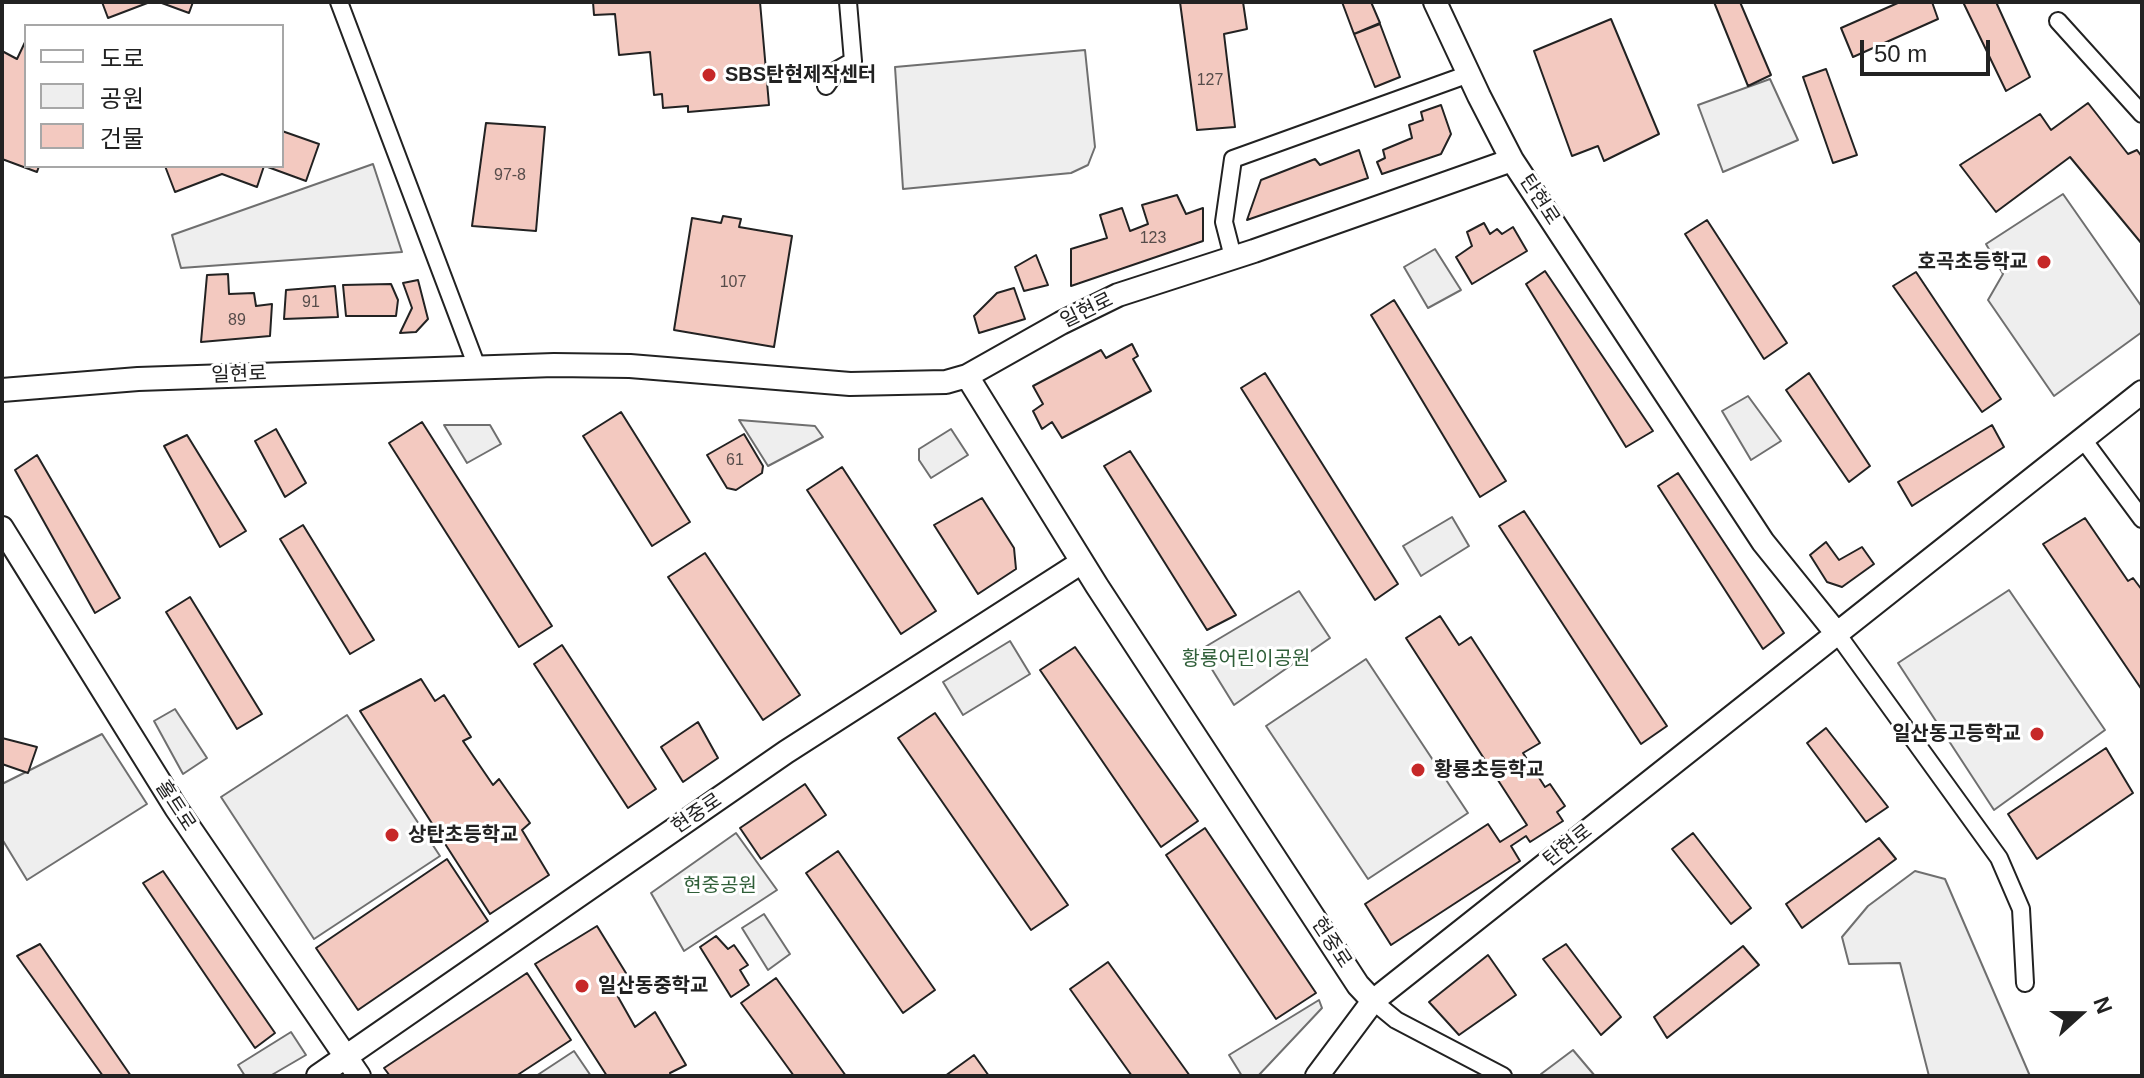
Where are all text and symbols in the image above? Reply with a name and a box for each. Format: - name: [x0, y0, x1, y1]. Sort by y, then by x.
- legend: [24, 24, 284, 168]
- scale bar: [1864, 24, 1994, 74]
- text: 50 m: [1874, 40, 1927, 67]
- text: 도로: [100, 45, 144, 72]
- place label: SBS탄현제작센터: [725, 63, 877, 87]
- marker: SBS탄현제작센터: [700, 66, 718, 84]
- house number: 127: [1197, 71, 1223, 91]
- text: 공원: [100, 85, 144, 112]
- text: 건물: [100, 125, 144, 152]
- house number: 97-8: [494, 166, 526, 186]
- street label: 탄현로: [1514, 170, 1564, 230]
- house number: 123: [1140, 229, 1166, 249]
- place label: 호곡초등학교: [1918, 250, 2028, 274]
- marker: 호곡초등학교: [2035, 253, 2053, 271]
- house number: 107: [720, 273, 746, 293]
- street label: 일현로: [1057, 288, 1117, 334]
- house number: 91: [302, 293, 320, 313]
- house number: 89: [228, 311, 246, 331]
- street label: 일현로: [211, 362, 267, 388]
- house number: 61: [726, 451, 744, 471]
- park label: 황룡어린이공원: [1182, 647, 1310, 671]
- place label: 일산동고등학교: [1892, 722, 2021, 746]
- marker: 일산동고등학교: [2028, 725, 2046, 743]
- place label: 황룡초등학교: [1434, 758, 1544, 782]
- marker: 황룡초등학교: [1409, 761, 1427, 779]
- street label: 홀트로: [150, 776, 200, 836]
- street label: 현중로: [667, 789, 727, 839]
- street label: 탄현로: [1539, 820, 1597, 872]
- place label: 상탄초등학교: [408, 823, 518, 847]
- marker: 상탄초등학교: [383, 826, 401, 844]
- park label: 현중공원: [683, 874, 757, 898]
- street label: 현중로: [1306, 913, 1356, 973]
- place label: 일산동중학교: [598, 974, 708, 998]
- north arrow: [2040, 974, 2120, 1054]
- marker: 일산동중학교: [573, 977, 591, 995]
- text: N: [2088, 993, 2117, 1017]

